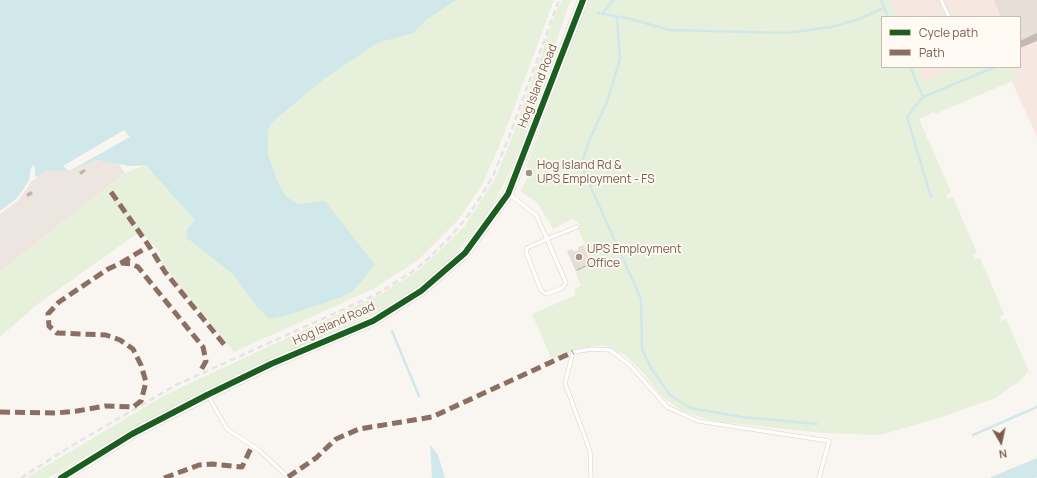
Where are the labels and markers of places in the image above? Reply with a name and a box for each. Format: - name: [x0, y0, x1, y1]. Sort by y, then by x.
- place label: Hog Island Rd & UPS Employment - FS: [537, 159, 655, 187]
- marker: Hog Island Rd & UPS Employment - FS: [524, 168, 534, 178]
- place label: UPS Employment Office: [587, 243, 681, 271]
- marker: UPS Employment Office: [574, 252, 584, 262]

